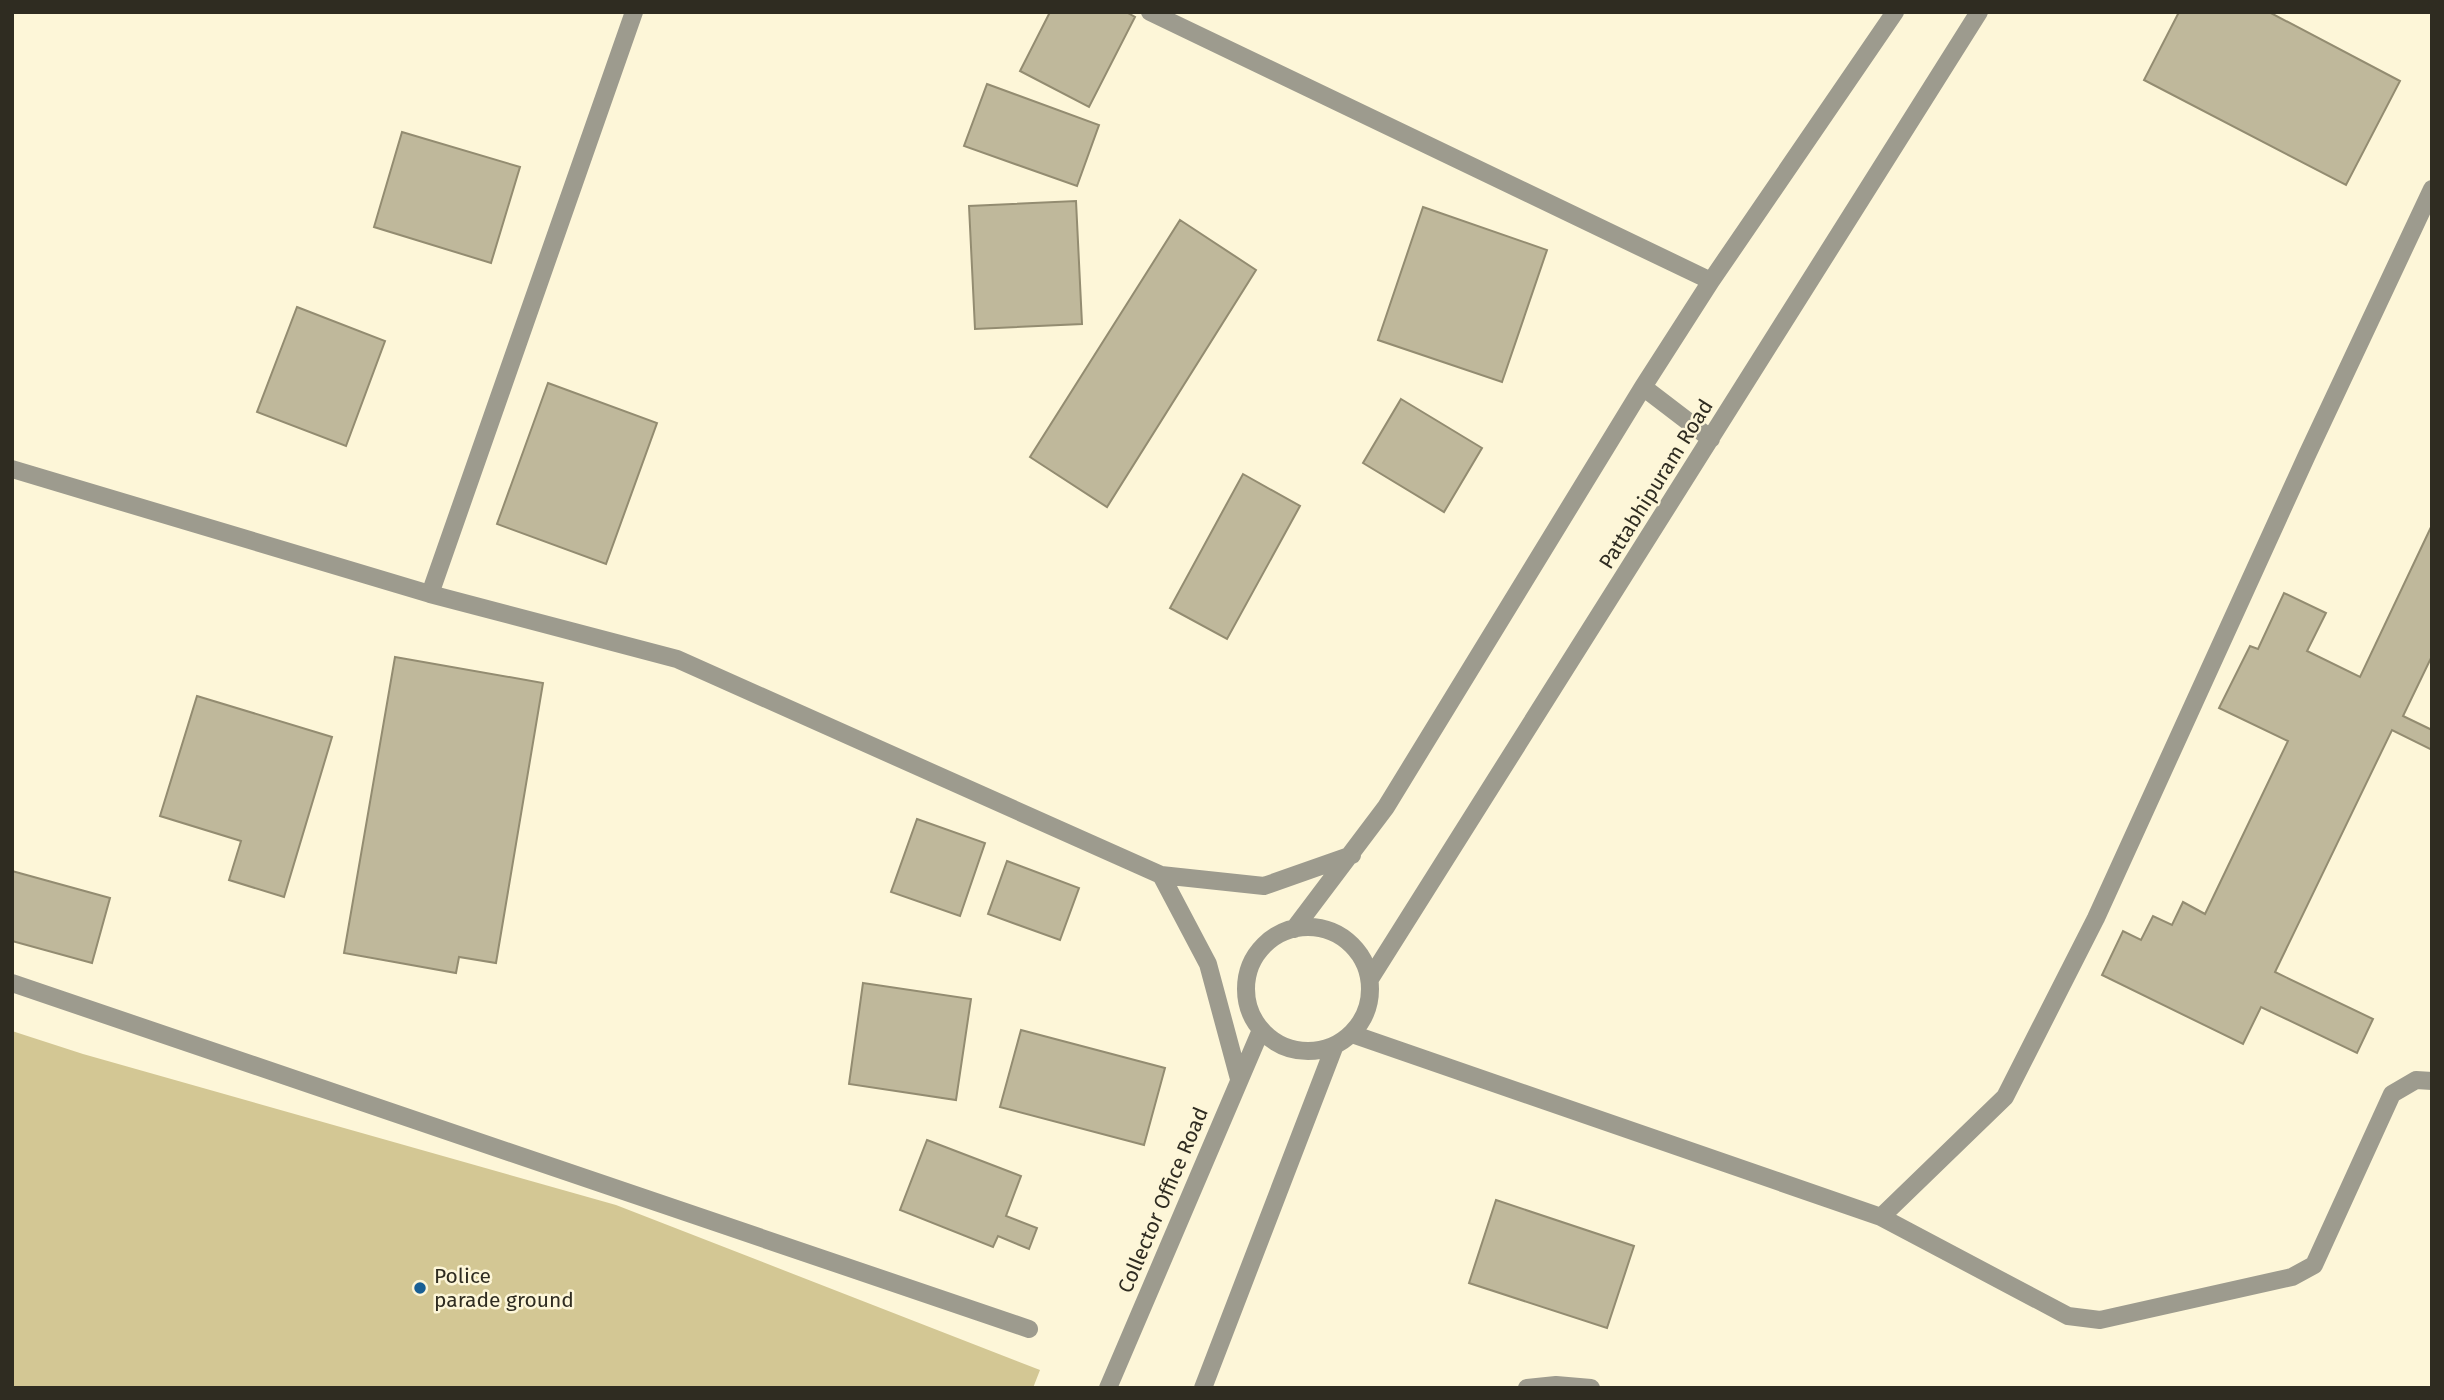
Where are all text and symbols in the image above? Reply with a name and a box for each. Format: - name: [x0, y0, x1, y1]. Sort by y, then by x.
- street label: Pattabhipuram Road: [1593, 394, 1719, 574]
- street label: Collector Office Road: [1112, 1103, 1214, 1297]
- place label: Police parade ground: [434, 1263, 574, 1313]
- marker: Police parade ground: [412, 1280, 428, 1296]

